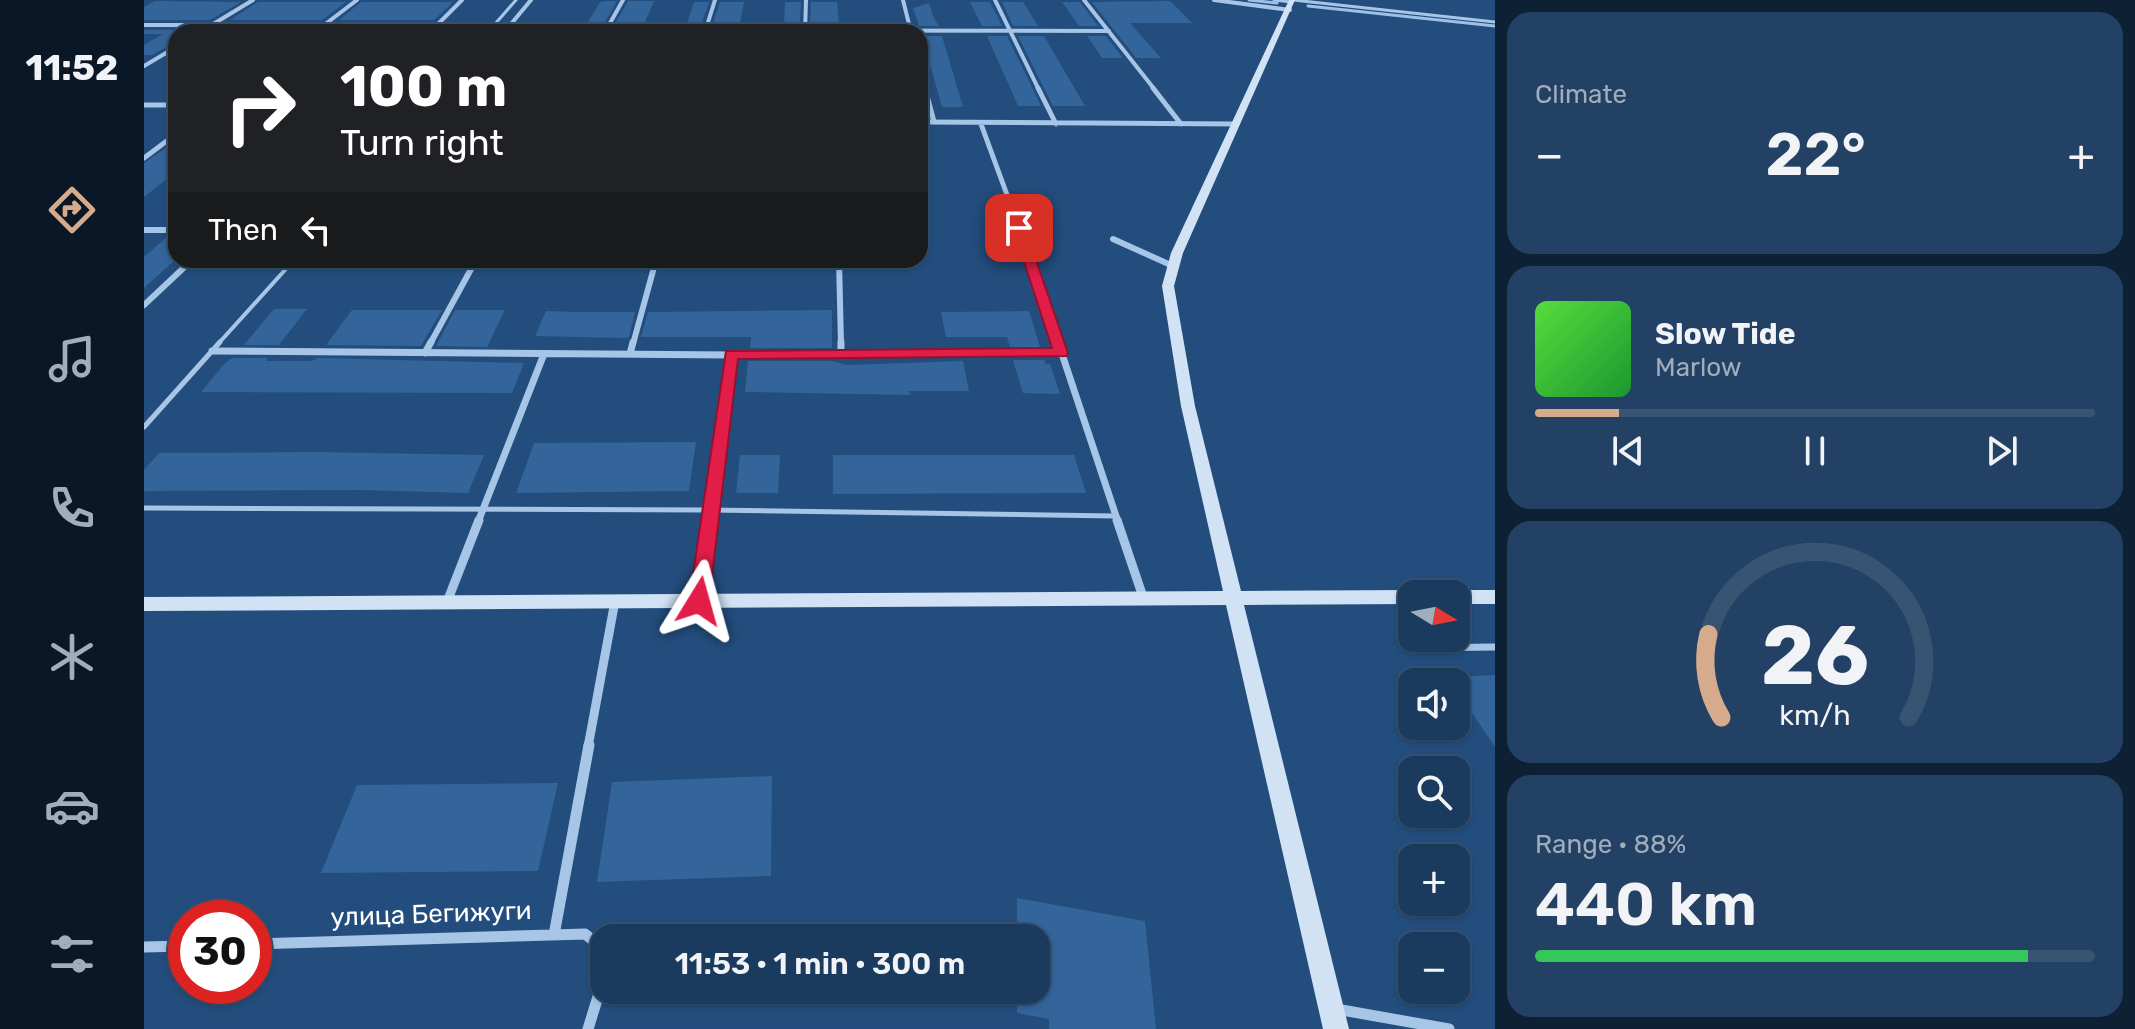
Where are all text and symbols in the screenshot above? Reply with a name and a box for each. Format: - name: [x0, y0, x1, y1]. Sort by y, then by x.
- text: 11:52: [26, 46, 118, 89]
- text: 100 m: [340, 54, 507, 120]
- icon: right: [208, 56, 312, 160]
- text: Climate: [1535, 79, 1627, 110]
- text: 22°: [1765, 119, 1866, 190]
- text: Turn right: [340, 121, 504, 164]
- text: −: [1535, 129, 1564, 181]
- text: +: [2068, 129, 2095, 181]
- icon: directions: [44, 182, 100, 238]
- pin: [985, 194, 1053, 262]
- icon: arrive: [997, 206, 1041, 250]
- icon: left: [294, 208, 338, 252]
- text: Then: [208, 212, 278, 248]
- text: Slow Tide: [1655, 316, 1795, 352]
- icon: music: [44, 331, 100, 387]
- text: Marlow: [1655, 352, 1742, 383]
- icon: previous: [1606, 429, 1650, 473]
- icon: pause: [1793, 429, 1837, 473]
- icon: next: [1980, 429, 2024, 473]
- icon: phone: [44, 480, 100, 536]
- position arrow: [657, 559, 741, 643]
- north arrow: [1398, 580, 1470, 652]
- map controls: [1398, 580, 1470, 1004]
- text: 26: [1761, 605, 1869, 704]
- icon: climate: [44, 629, 100, 685]
- button: sound: [1398, 668, 1470, 740]
- text: km/h: [1779, 698, 1851, 732]
- button: search: [1398, 756, 1470, 828]
- icon: car: [44, 778, 100, 834]
- text: Range · 88%: [1535, 829, 1686, 860]
- button: +: [1398, 844, 1470, 916]
- text: 440 km: [1535, 869, 1757, 940]
- street label: улица Бегижуги: [330, 895, 532, 933]
- speed limit sign: 30: [168, 900, 272, 1004]
- icon: filters: [44, 926, 100, 982]
- button: −: [1398, 932, 1470, 1004]
- text: 11:53 · 1 min · 300 m: [675, 946, 965, 982]

